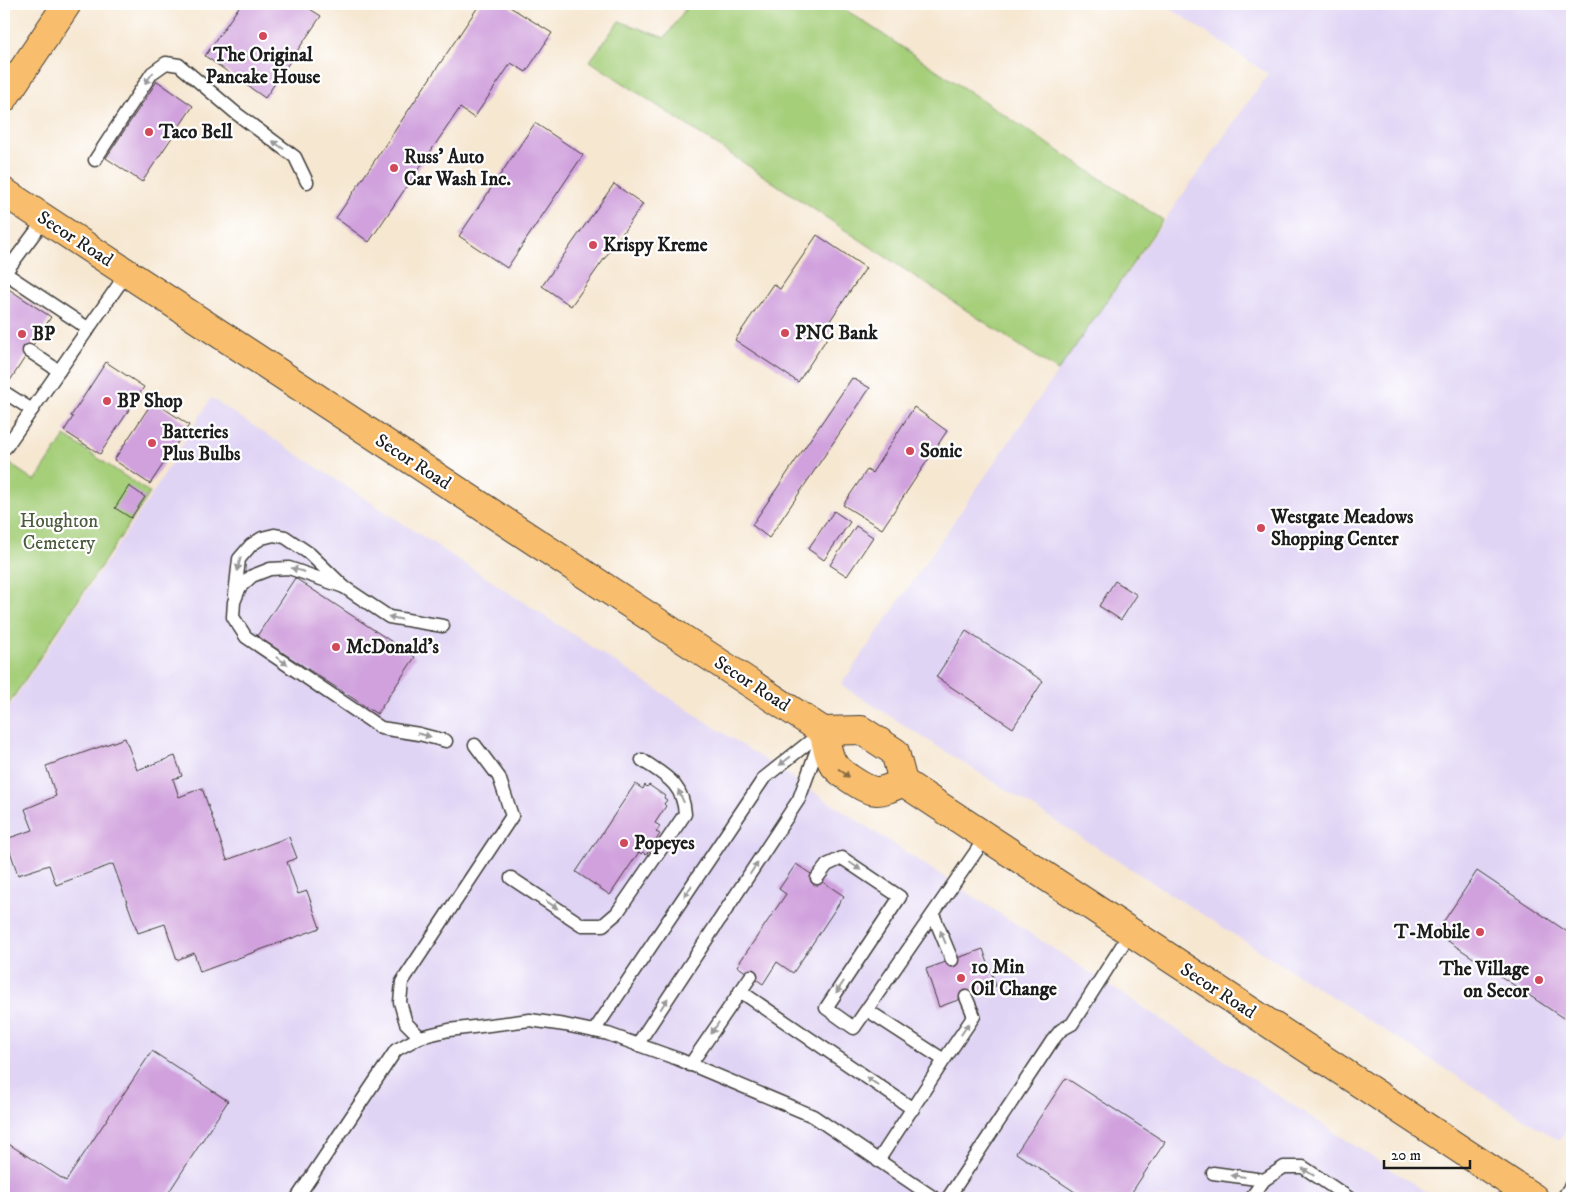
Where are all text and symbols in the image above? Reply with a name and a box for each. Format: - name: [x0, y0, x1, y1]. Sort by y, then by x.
- marker: The Original Pancake House: [257, 30, 269, 42]
- place label: The Original Pancake House: [206, 44, 320, 89]
- one-way arrow: [144, 71, 155, 84]
- place label: Taco Bell: [158, 121, 233, 144]
- marker: Taco Bell: [143, 126, 155, 138]
- one-way arrow: [271, 140, 284, 150]
- place label: Russ' Auto Car Wash Inc.: [404, 146, 511, 191]
- marker: Russ' Auto Car Wash Inc.: [388, 162, 400, 174]
- street label: Secor Road: [33, 206, 118, 272]
- place label: Krispy Kreme: [603, 234, 708, 257]
- marker: Krispy Kreme: [587, 239, 599, 251]
- place label: PNC Bank: [795, 322, 878, 345]
- place label: BP: [32, 323, 55, 346]
- marker: PNC Bank: [779, 327, 791, 339]
- marker: BP: [16, 328, 28, 340]
- place label: BP Shop: [117, 390, 183, 413]
- marker: BP Shop: [101, 395, 113, 407]
- place label: Batteries Plus Bulbs: [162, 421, 241, 466]
- street label: Secor Road: [371, 429, 456, 495]
- marker: Batteries Plus Bulbs: [146, 437, 158, 449]
- place label: Sonic: [920, 440, 962, 463]
- marker: Sonic: [904, 445, 916, 457]
- place label: Westgate Meadows Shopping Center: [1270, 506, 1414, 551]
- park label: Houghton Cemetery: [20, 510, 98, 555]
- marker: Westgate Meadows Shopping Center: [1255, 522, 1267, 534]
- one-way arrow: [235, 556, 243, 572]
- one-way arrow: [291, 566, 306, 574]
- one-way arrow: [387, 614, 402, 622]
- place label: McDonald's: [346, 636, 439, 659]
- marker: McDonald's: [330, 641, 342, 653]
- street label: Secor Road: [710, 651, 795, 717]
- one-way arrow: [275, 656, 289, 666]
- one-way arrow: [416, 731, 431, 739]
- one-way arrow: [779, 756, 792, 767]
- one-way arrow: [837, 768, 850, 779]
- one-way arrow: [676, 789, 684, 803]
- place label: Popeyes: [634, 832, 695, 855]
- marker: Popeyes: [618, 837, 630, 849]
- one-way arrow: [848, 861, 862, 871]
- one-way arrow: [749, 862, 759, 875]
- one-way arrow: [683, 884, 693, 897]
- one-way arrow: [545, 900, 558, 910]
- place label: T-Mobile: [1393, 921, 1470, 944]
- marker: T-Mobile: [1474, 926, 1486, 938]
- one-way arrow: [938, 930, 946, 944]
- place label: 10 Min Oil Change: [971, 956, 1057, 1001]
- street label: Secor Road: [1176, 958, 1261, 1024]
- place label: The Village on Secor: [1438, 958, 1530, 1003]
- marker: 10 Min Oil Change: [955, 972, 967, 984]
- marker: The Village on Secor: [1533, 974, 1545, 986]
- one-way arrow: [835, 981, 845, 994]
- one-way arrow: [659, 997, 669, 1011]
- one-way arrow: [710, 1021, 720, 1035]
- one-way arrow: [960, 1023, 969, 1036]
- one-way arrow: [866, 1077, 879, 1086]
- scale bar: [1384, 1137, 1470, 1169]
- text: 20 m: [1391, 1146, 1421, 1165]
- one-way arrow: [1302, 1167, 1315, 1176]
- one-way arrow: [1230, 1172, 1246, 1180]

